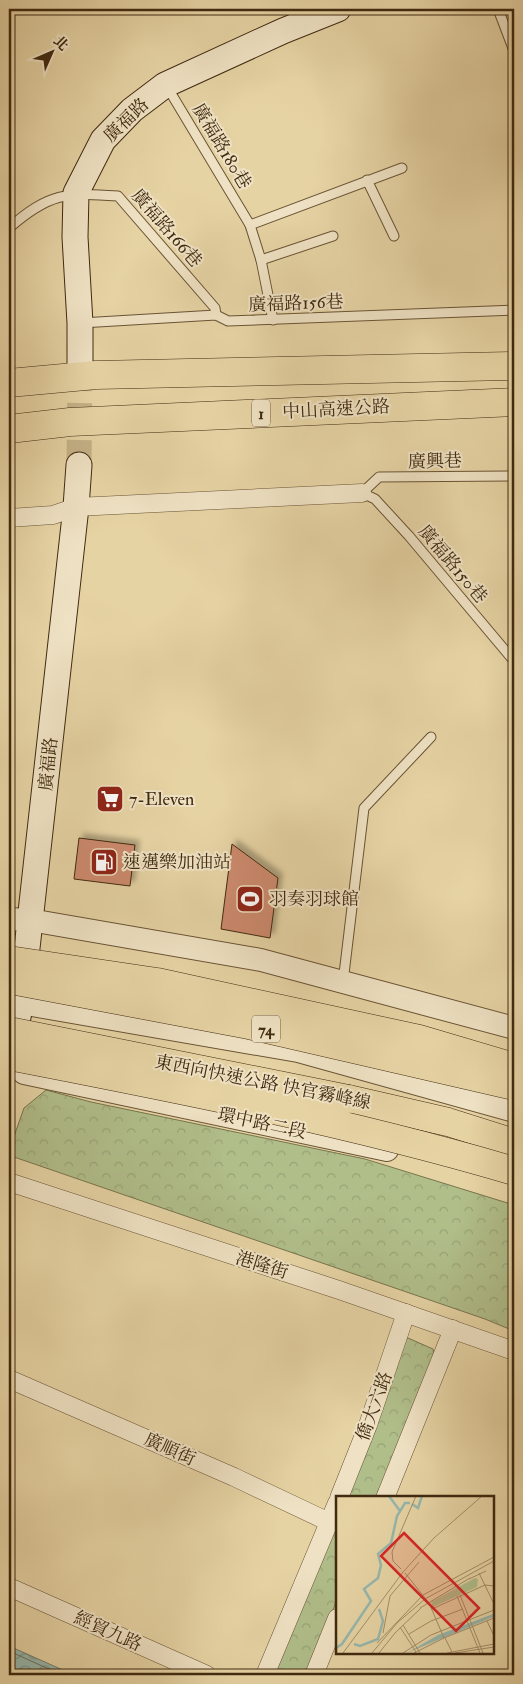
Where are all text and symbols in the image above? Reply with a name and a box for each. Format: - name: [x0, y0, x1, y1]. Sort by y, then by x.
- north arrow: [28, 28, 78, 78]
- text: 北: [50, 32, 72, 54]
- street label: 廣福路: [99, 93, 154, 147]
- street label: 廣福路180巷: [187, 99, 256, 193]
- street label: 廣福路166巷: [126, 184, 207, 272]
- street label: 廣福路156巷: [248, 290, 344, 317]
- street label: 中山高速公路: [281, 395, 391, 424]
- road number: 1: [252, 399, 270, 426]
- street label: 廣興巷: [408, 450, 462, 473]
- street label: 廣福路150巷: [413, 520, 492, 608]
- street label: 廣福路: [34, 736, 63, 792]
- supermarket icon: 7-Eleven: [95, 784, 125, 814]
- place label: 7-Eleven: [129, 788, 194, 811]
- fuel station icon: 速邁樂加油站: [89, 847, 119, 877]
- place label: 速邁樂加油站: [123, 851, 231, 874]
- sports icon: 羽奏羽球館: [235, 884, 265, 914]
- place label: 羽奏羽球館: [269, 888, 359, 911]
- road number: 74: [252, 1016, 280, 1042]
- street label: 東西向快速公路 快官霧峰線: [153, 1050, 373, 1115]
- street label: 環中路二段: [215, 1103, 308, 1144]
- street label: 港隆街: [233, 1247, 291, 1284]
- street label: 僑大六路: [351, 1368, 398, 1444]
- street label: 廣順街: [140, 1428, 199, 1471]
- inset map: [336, 1496, 493, 1654]
- street label: 經貿九路: [70, 1606, 145, 1657]

